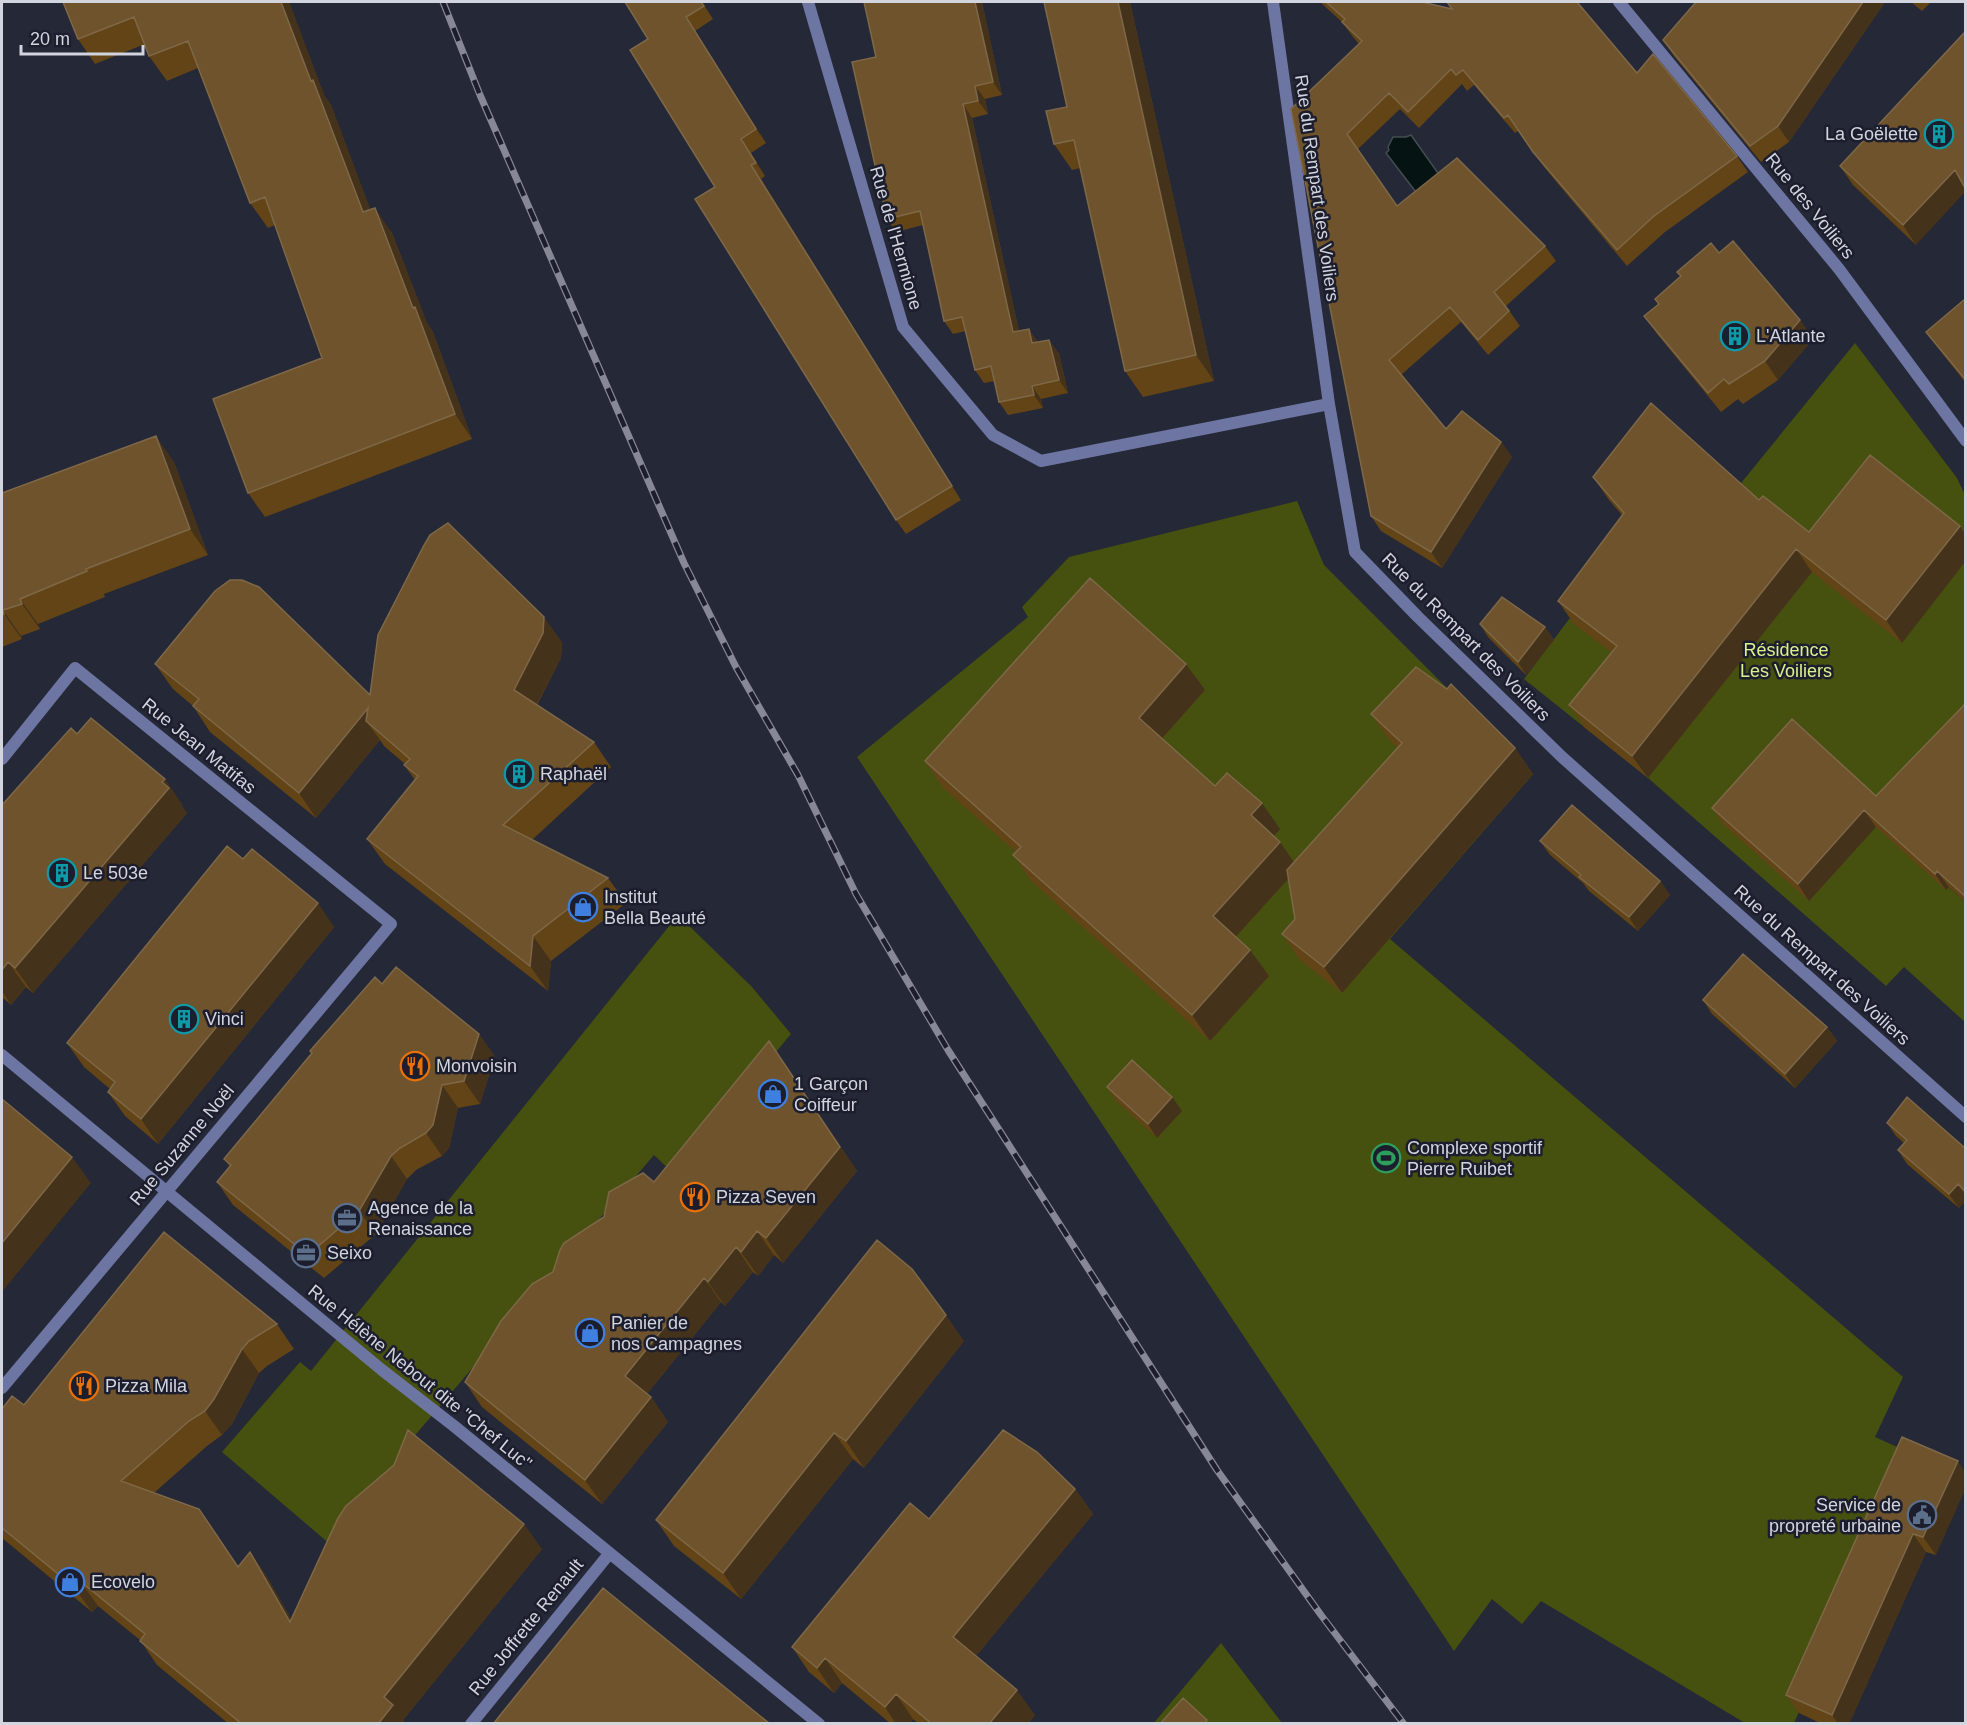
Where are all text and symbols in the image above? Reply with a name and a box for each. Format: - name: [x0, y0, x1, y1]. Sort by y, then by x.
- scale bar: [21, 18, 142, 56]
- text: 20 m: [30, 29, 70, 49]
- street label: Rue du Rempart des Voiliers: [1291, 73, 1343, 303]
- building icon: La Goëlette: [1923, 118, 1955, 150]
- place label: La Goëlette: [1825, 124, 1918, 144]
- street label: Rue des Voiliers: [1761, 149, 1859, 263]
- street label: Rue de l'Hermione: [866, 164, 926, 312]
- building icon: L'Atlante: [1719, 320, 1751, 352]
- place label: L'Atlante: [1756, 326, 1826, 346]
- street label: Rue du Rempart des Voiliers: [1378, 549, 1554, 725]
- park label: Résidence Les Voiliers: [1740, 640, 1832, 681]
- street label: Rue Jean Matifas: [138, 694, 260, 798]
- building icon: Raphaël: [503, 758, 535, 790]
- place label: Raphaël: [540, 764, 607, 784]
- building icon: Le 503e: [46, 857, 78, 889]
- place label: Le 503e: [83, 863, 148, 883]
- street label: Rue du Rempart des Voiliers: [1730, 881, 1914, 1049]
- place label: Institut Bella Beauté: [604, 887, 706, 928]
- shop icon: Institut Bella Beauté: [567, 891, 599, 923]
- building icon: Vinci: [168, 1003, 200, 1035]
- place label: Vinci: [205, 1009, 244, 1029]
- restaurant icon: Monvoisin: [399, 1050, 431, 1082]
- place label: Monvoisin: [436, 1056, 517, 1076]
- place label: 1 Garçon Coiffeur: [794, 1074, 868, 1115]
- shop icon: 1 Garçon Coiffeur: [757, 1078, 789, 1110]
- street label: Rue Suzanne Noël: [126, 1081, 238, 1209]
- place label: Complexe sportif Pierre Ruibet: [1407, 1138, 1543, 1179]
- sports icon: Complexe sportif Pierre Ruibet: [1370, 1142, 1402, 1174]
- restaurant icon: Pizza Seven: [679, 1181, 711, 1213]
- place label: Pizza Seven: [716, 1187, 816, 1207]
- place label: Agence de la Renaissance: [368, 1198, 474, 1239]
- office icon: Agence de la Renaissance: [331, 1202, 363, 1234]
- office icon: Seixo: [290, 1237, 322, 1269]
- place label: Seixo: [327, 1243, 372, 1263]
- street label: Rue Hélène Nebout dite "Chef Luc": [304, 1281, 536, 1473]
- place label: Panier de nos Campagnes: [611, 1313, 742, 1354]
- shop icon: Panier de nos Campagnes: [574, 1317, 606, 1349]
- restaurant icon: Pizza Mila: [68, 1370, 100, 1402]
- place label: Pizza Mila: [105, 1376, 188, 1396]
- place label: Service de propreté urbaine: [1769, 1495, 1901, 1536]
- public building icon: Service de propreté urbaine: [1906, 1499, 1938, 1531]
- street label: Rue Joffrette Renault: [465, 1555, 587, 1699]
- shop icon: Ecovelo: [54, 1566, 86, 1598]
- place label: Ecovelo: [91, 1572, 155, 1592]

